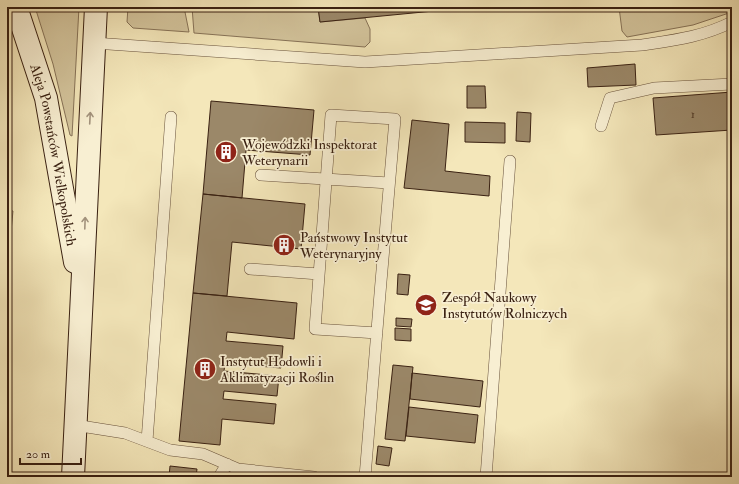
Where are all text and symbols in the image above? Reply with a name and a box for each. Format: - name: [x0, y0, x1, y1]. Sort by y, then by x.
- street label: Aleja Powstańców Wielkopolskich: [26, 61, 81, 248]
- house number: 1: [691, 107, 695, 122]
- one-way arrow: [86, 112, 94, 125]
- place label: Wojewódzki Inspektorat Weterynarii: [241, 136, 378, 170]
- building icon: Wojewódzki Inspektorat Weterynarii: [213, 139, 239, 165]
- one-way arrow: [82, 217, 89, 230]
- place label: Państwowy Instytut Weterynaryjny: [299, 229, 408, 263]
- building icon: Państwowy Instytut Weterynaryjny: [271, 232, 297, 258]
- place label: Zespół Naukowy Instytutów Rolniczych: [442, 289, 568, 323]
- school or university icon: Zespół Naukowy Instytutów Rolniczych: [413, 292, 439, 318]
- place label: Instytut Hodowli i Aklimatyzacji Roślin: [219, 353, 334, 387]
- building icon: Instytut Hodowli i Aklimatyzacji Roślin: [192, 356, 218, 382]
- scale bar: [20, 440, 81, 466]
- text: 20 m: [26, 447, 51, 462]

